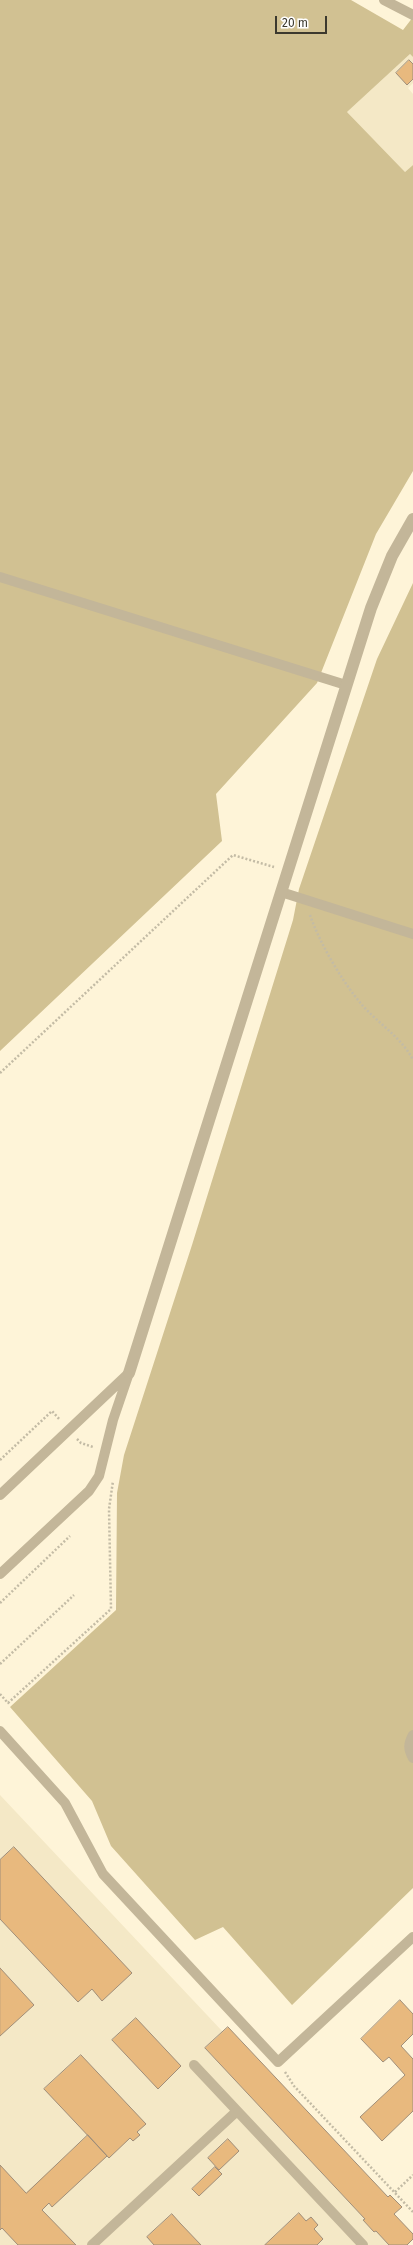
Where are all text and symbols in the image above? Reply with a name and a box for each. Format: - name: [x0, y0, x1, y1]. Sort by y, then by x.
- scale bar: [277, 8, 329, 34]
- text: 20 m: [282, 16, 308, 30]

